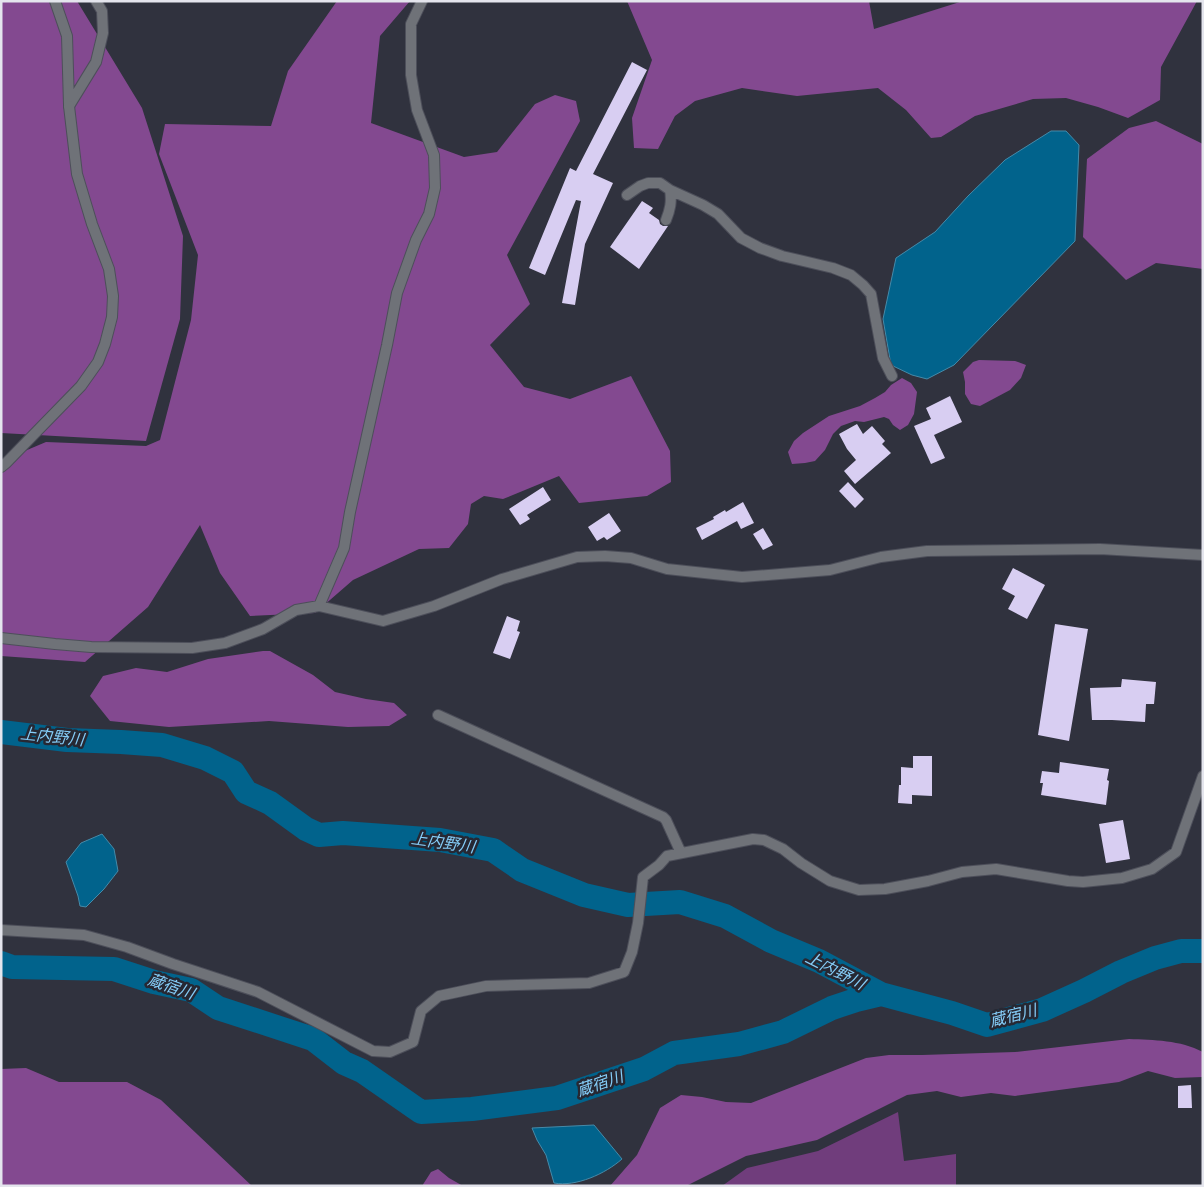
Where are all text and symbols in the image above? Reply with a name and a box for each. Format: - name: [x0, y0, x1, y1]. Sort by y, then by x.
- water label: 上内野川: [19, 724, 87, 750]
- water label: 上内野川: [410, 829, 478, 858]
- water label: 上内野川: [802, 948, 870, 995]
- water label: 蔵宿川: [145, 970, 199, 1005]
- water label: 蔵宿川: [987, 1000, 1041, 1032]
- water label: 蔵宿川: [574, 1066, 628, 1101]

